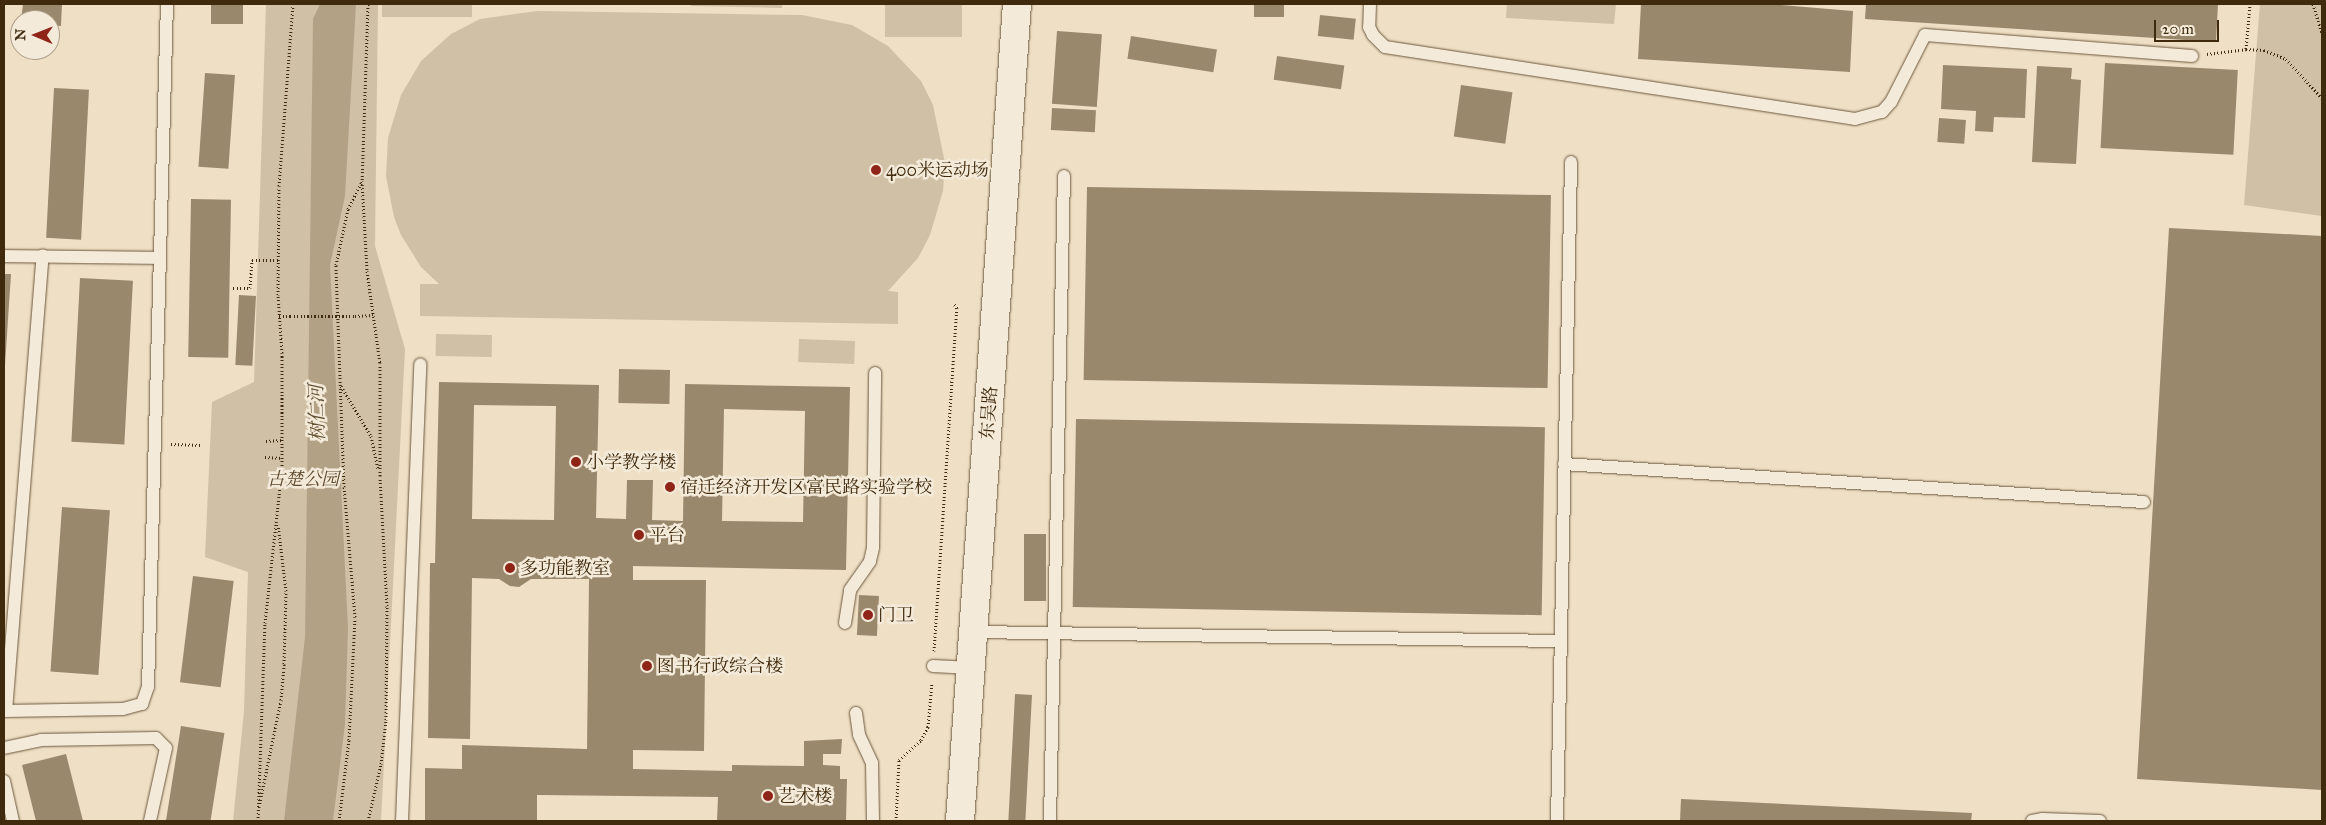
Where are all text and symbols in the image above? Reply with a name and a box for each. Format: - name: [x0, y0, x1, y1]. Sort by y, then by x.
- north arrow: [10, 10, 60, 60]
- scale bar: [2156, 10, 2221, 42]
- text: 20 m: [2162, 20, 2194, 38]
- text: N: [12, 29, 29, 41]
- place label: 400米运动场: [886, 159, 989, 181]
- marker: 400米运动场: [870, 164, 882, 176]
- water label: 树仁河: [305, 384, 329, 442]
- street label: 东吴路: [976, 385, 1002, 441]
- place label: 小学教学楼: [586, 451, 676, 473]
- marker: 小学教学楼: [570, 456, 582, 468]
- park label: 古楚公园: [267, 468, 339, 490]
- place label: 宿迁经济开发区富民路实验学校: [680, 476, 932, 498]
- marker: 宿迁经济开发区富民路实验学校: [664, 481, 676, 493]
- place label: 平台: [649, 524, 685, 546]
- marker: 平台: [633, 529, 645, 541]
- place label: 多功能教室: [520, 557, 610, 579]
- marker: 多功能教室: [504, 562, 516, 574]
- place label: 门卫: [878, 604, 914, 626]
- marker: 门卫: [862, 609, 874, 621]
- place label: 图书行政综合楼: [657, 655, 783, 677]
- marker: 图书行政综合楼: [641, 660, 653, 672]
- place label: 艺术楼: [778, 785, 832, 807]
- marker: 艺术楼: [762, 790, 774, 802]

